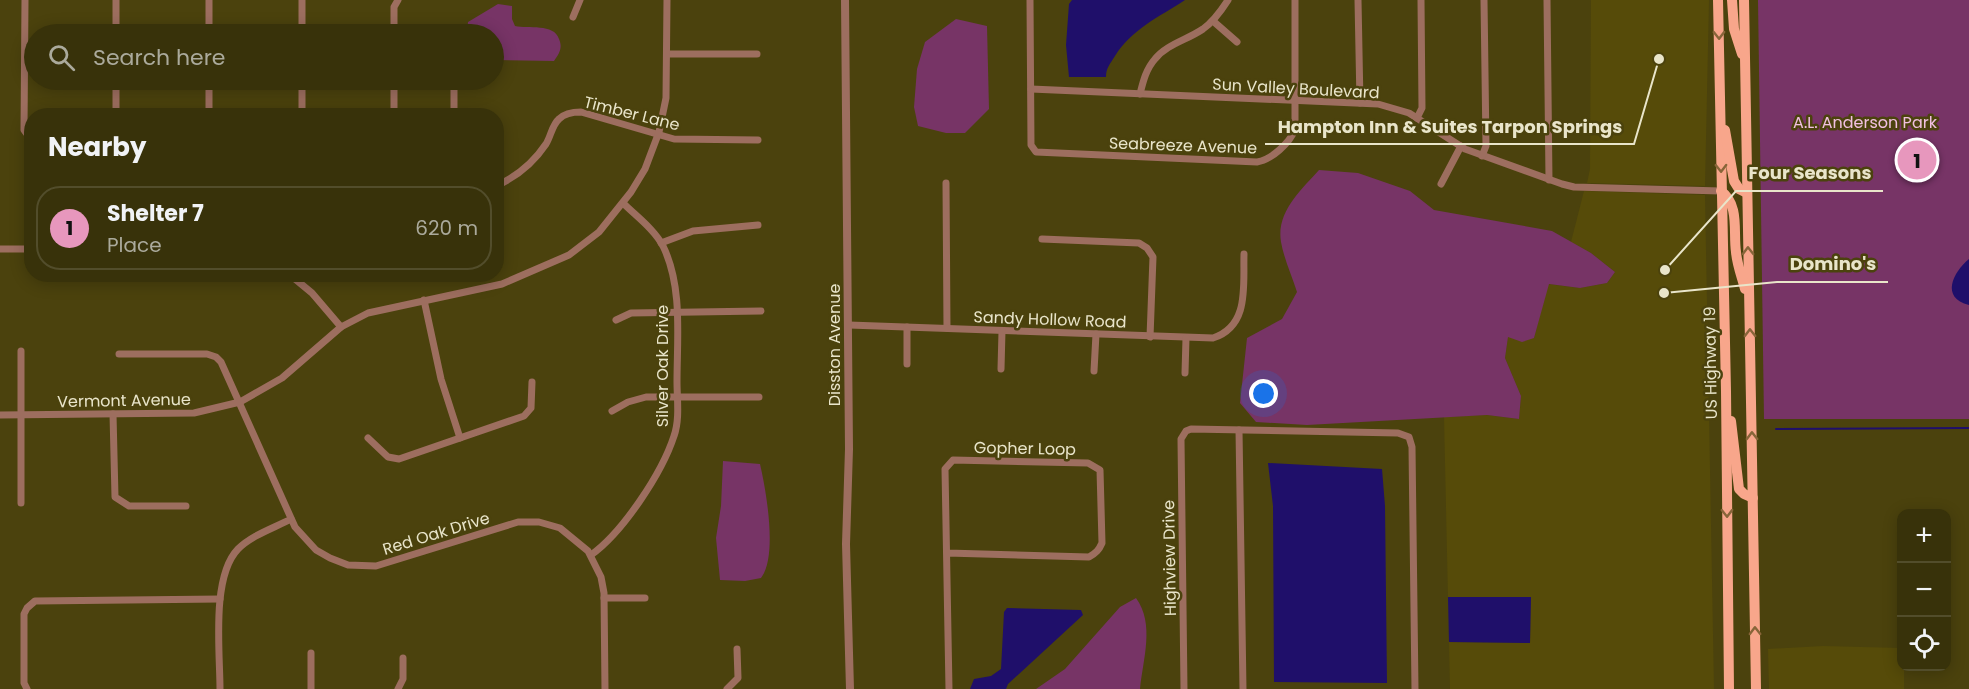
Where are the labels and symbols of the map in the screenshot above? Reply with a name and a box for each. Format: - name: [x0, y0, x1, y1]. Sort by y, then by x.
- one-way arrow: [1712, 31, 1725, 40]
- street label: Sun Valley Boulevard: [1212, 73, 1380, 104]
- street label: Timber Lane: [582, 90, 682, 137]
- callout: Hampton Inn & Suites Tarpon Springs: [1265, 108, 1634, 144]
- park label: A.L. Anderson Park: [1793, 111, 1938, 134]
- text: Hampton Inn & Suites Tarpon Springs: [1278, 114, 1622, 139]
- street label: Seabreeze Avenue: [1108, 131, 1258, 160]
- pin: 1: [1898, 138, 1936, 182]
- callout: Four Seasons: [1736, 155, 1883, 191]
- text: Four Seasons: [1748, 160, 1872, 185]
- one-way arrow: [1714, 164, 1727, 173]
- callout: Domino's: [1777, 246, 1888, 282]
- one-way arrow: [1742, 247, 1755, 256]
- text: Domino's: [1790, 251, 1876, 276]
- street label: Disston Avenue: [823, 284, 846, 406]
- street label: Silver Oak Drive: [651, 305, 674, 427]
- street label: Sandy Hollow Road: [973, 305, 1127, 334]
- street label: US Highway 19: [1698, 306, 1723, 420]
- one-way arrow: [1744, 328, 1756, 337]
- your location: [1249, 379, 1278, 408]
- street label: Vermont Avenue: [57, 388, 191, 413]
- one-way arrow: [1746, 431, 1758, 440]
- street label: Gopher Loop: [974, 436, 1076, 461]
- street label: Highview Drive: [1157, 500, 1182, 616]
- street label: Red Oak Drive: [380, 506, 493, 561]
- one-way arrow: [1721, 508, 1733, 517]
- one-way arrow: [1749, 626, 1761, 635]

